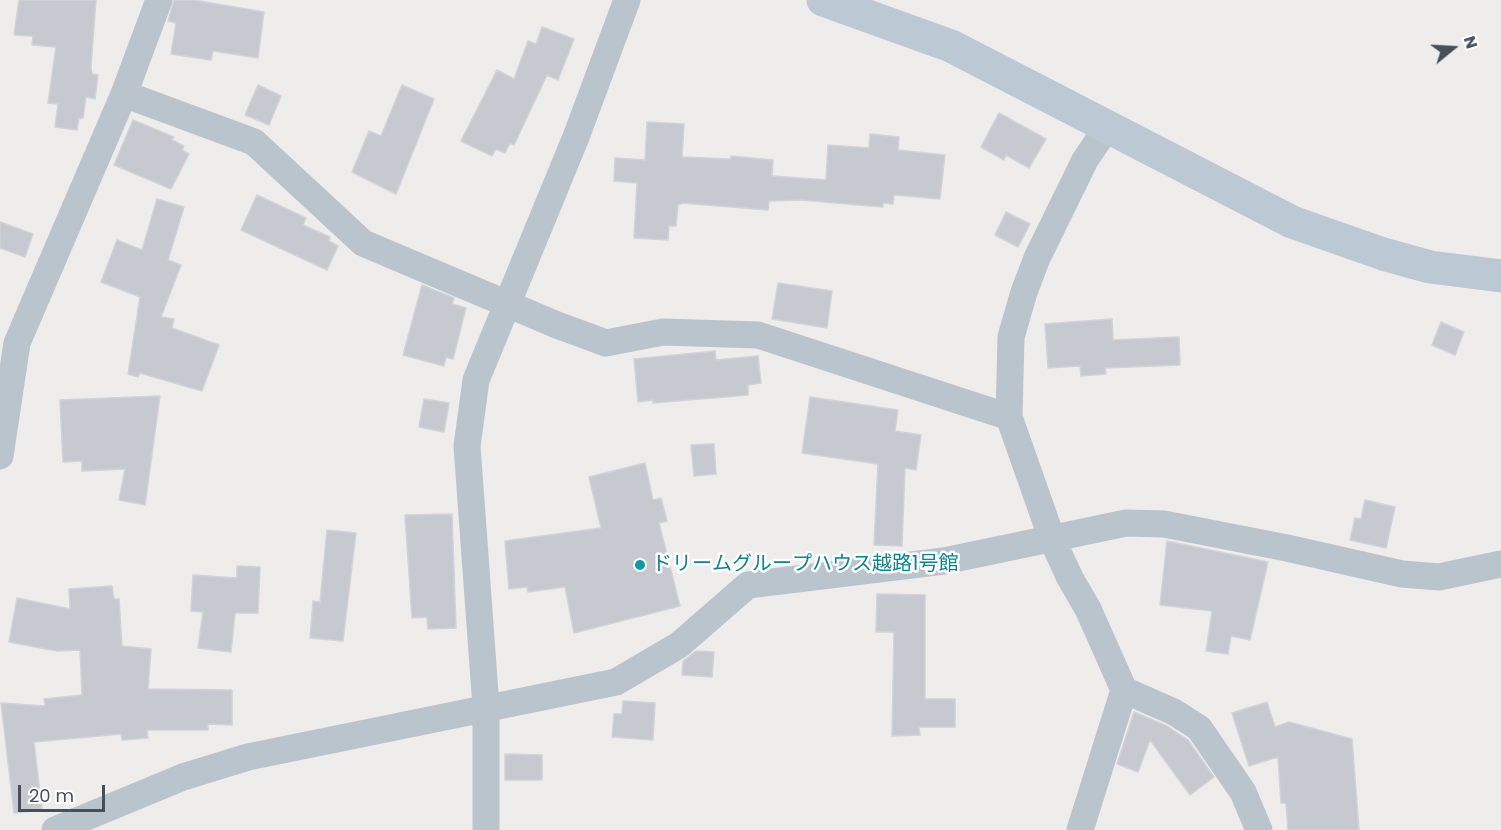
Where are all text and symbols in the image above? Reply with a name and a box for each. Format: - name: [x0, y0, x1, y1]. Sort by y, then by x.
- north arrow: [1423, 18, 1483, 78]
- text: N: [1458, 33, 1483, 52]
- place label: ドリームグループハウス越路1号館: [652, 553, 958, 577]
- marker: ドリームグループハウス越路1号館: [633, 558, 647, 572]
- scale bar: [21, 773, 108, 811]
- text: 20 m: [29, 783, 74, 808]

